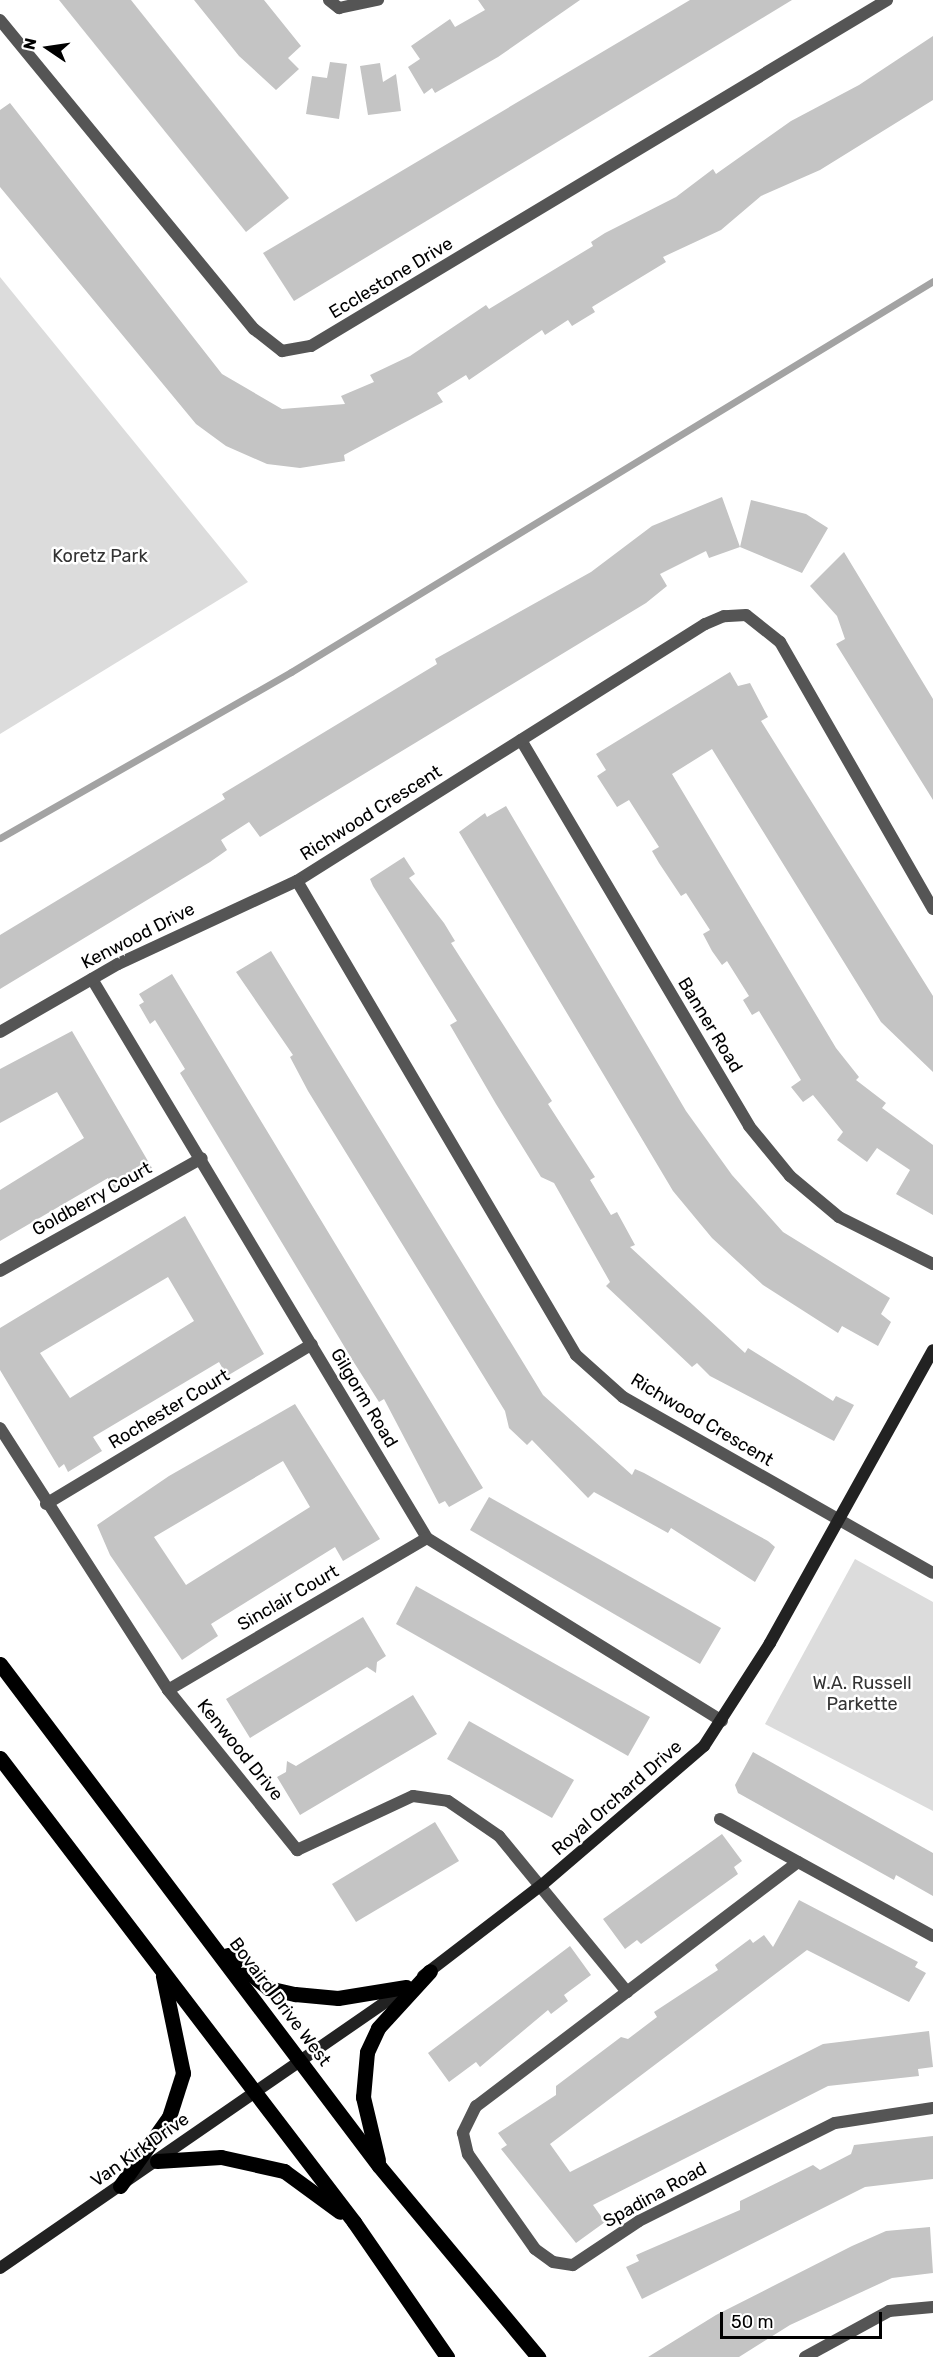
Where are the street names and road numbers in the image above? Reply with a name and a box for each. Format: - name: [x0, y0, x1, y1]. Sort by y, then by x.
- street label: Ecclestone Drive: [325, 233, 457, 323]
- street label: Richwood Crescent: [296, 761, 446, 865]
- street label: Kenwood Drive: [78, 898, 198, 974]
- street label: Banner Road: [673, 973, 747, 1077]
- street label: Goldberry Court: [28, 1157, 156, 1241]
- street label: Gilgorm Road: [326, 1344, 402, 1452]
- street label: Rochester Court: [104, 1364, 234, 1454]
- street label: Richwood Crescent: [627, 1369, 777, 1471]
- street label: Sinclair Court: [234, 1560, 342, 1636]
- street label: Kenwood Drive: [192, 1695, 288, 1805]
- street label: Royal Orchard Drive: [548, 1736, 686, 1860]
- street label: Bovaird Drive West: [225, 1933, 335, 2071]
- street label: Van Kirk Drive: [87, 2108, 193, 2192]
- street label: Spadina Road: [600, 2158, 710, 2232]

